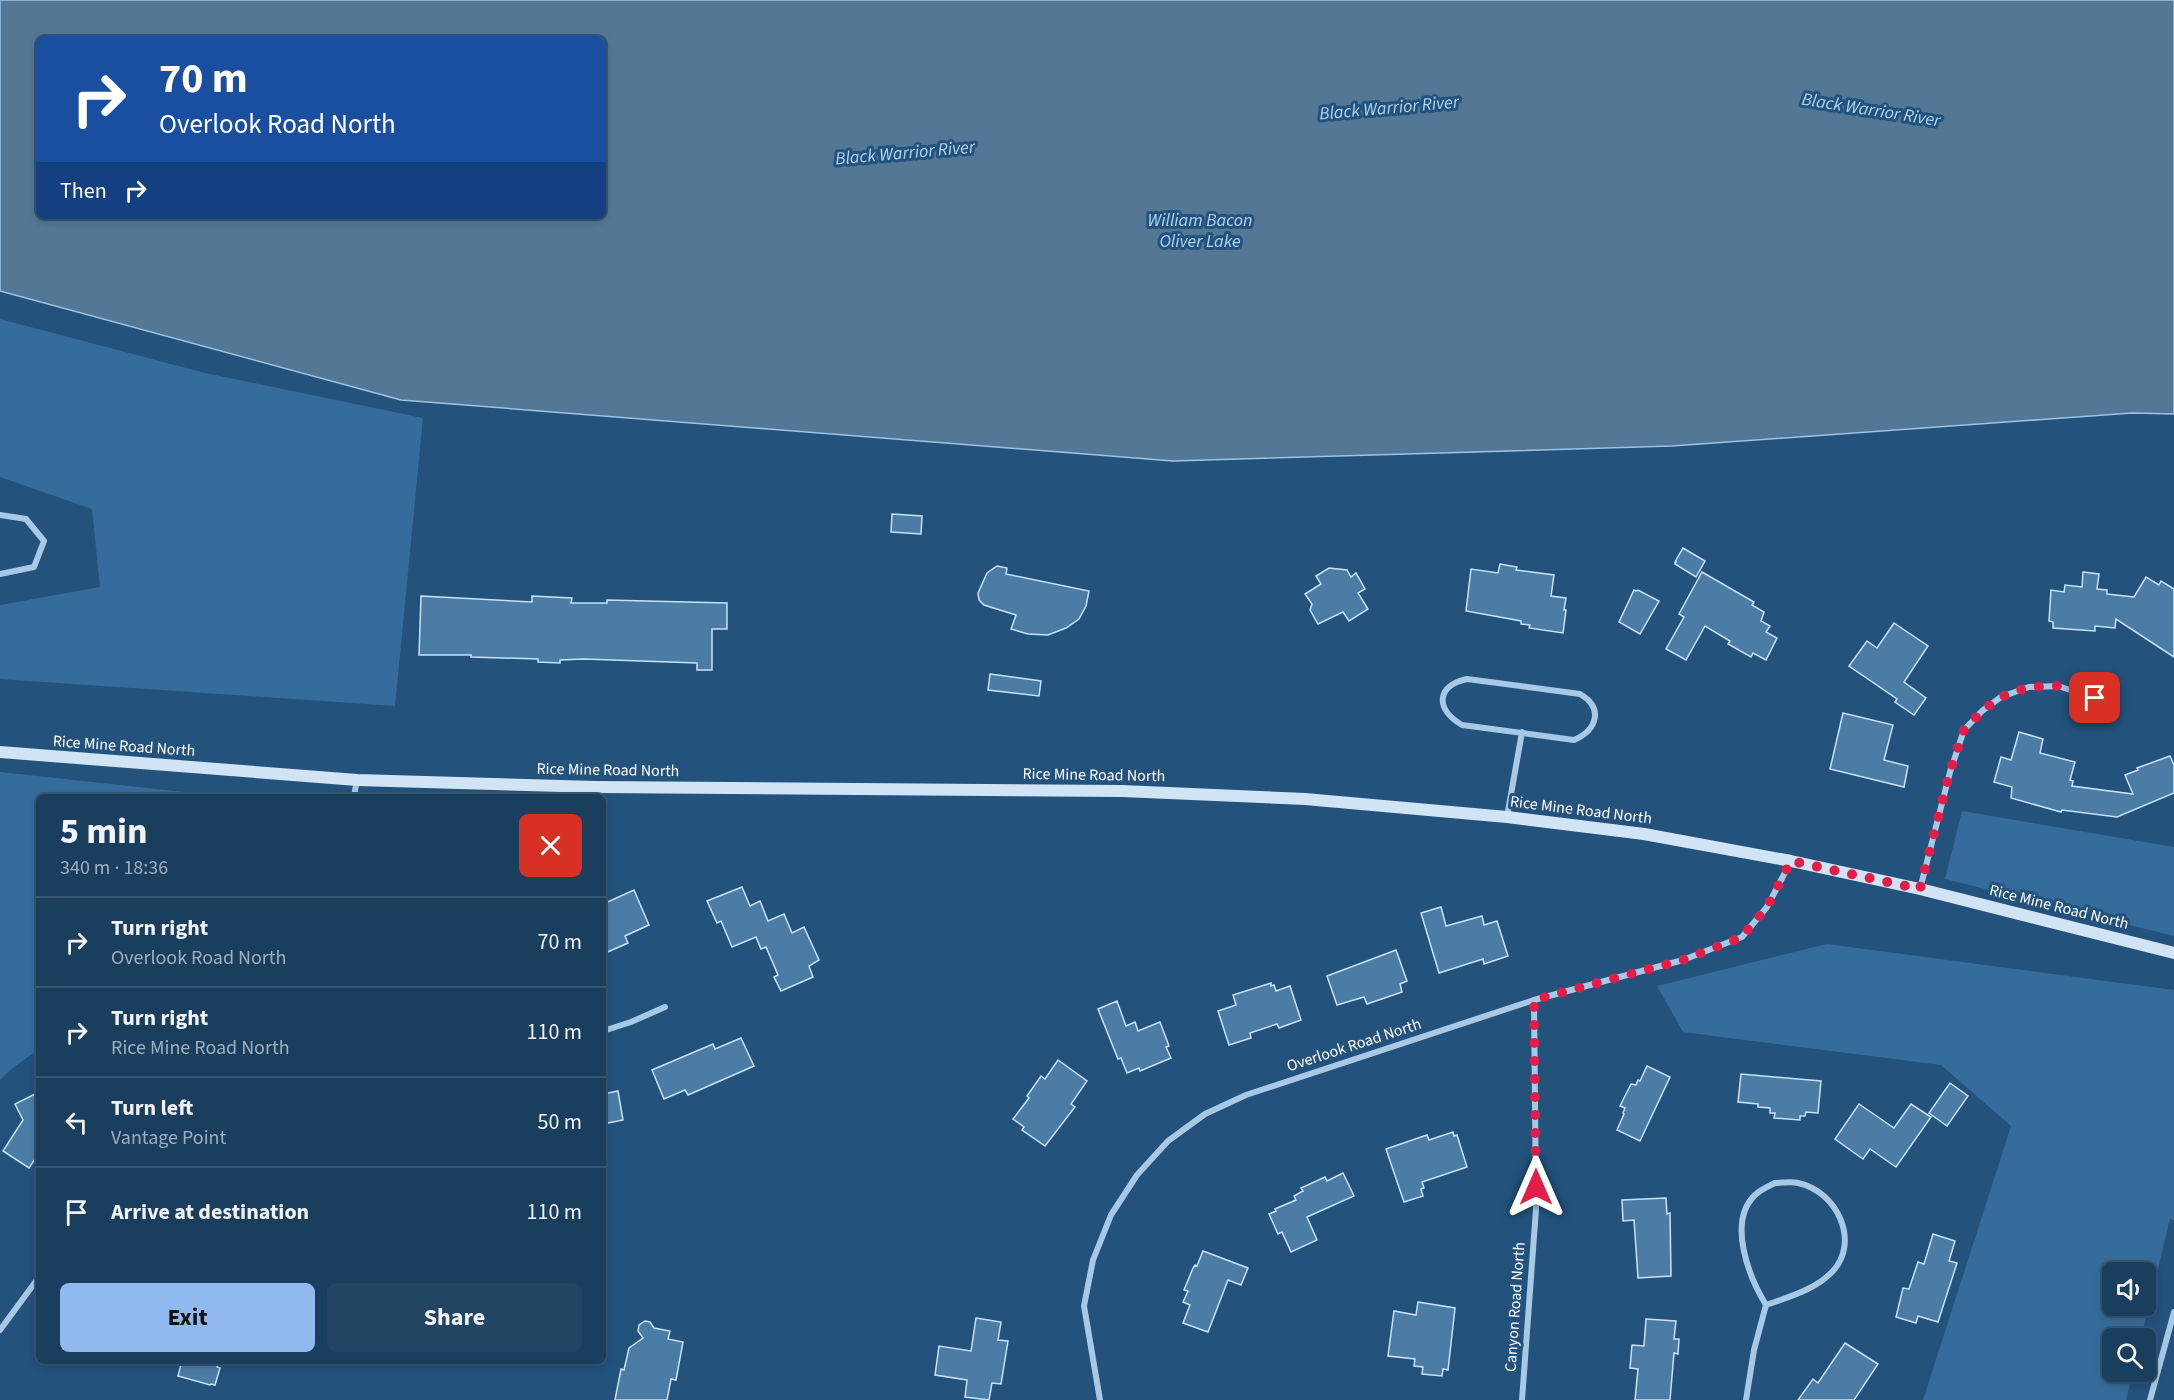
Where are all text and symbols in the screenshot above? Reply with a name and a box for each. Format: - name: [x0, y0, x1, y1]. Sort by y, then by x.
- text: 70 m: [159, 49, 248, 109]
- icon: right: [60, 60, 138, 138]
- water label: Black Warrior River: [1800, 87, 1943, 133]
- water label: Black Warrior River: [1318, 89, 1461, 127]
- text: Overlook Road North: [159, 105, 396, 144]
- water label: Black Warrior River: [834, 134, 977, 172]
- icon: right: [119, 174, 152, 207]
- text: Then: [60, 175, 107, 207]
- water label: William Bacon Oliver Lake: [1148, 208, 1252, 254]
- pin: [2069, 672, 2120, 723]
- icon: arrive: [2078, 681, 2111, 714]
- street label: Rice Mine Road North: [52, 730, 196, 762]
- street label: Rice Mine Road North: [536, 758, 680, 782]
- street label: Rice Mine Road North: [1022, 763, 1166, 787]
- street label: Rice Mine Road North: [1509, 790, 1653, 830]
- text: 5 min: [60, 806, 148, 857]
- button: close: [519, 814, 582, 877]
- text: 340 m · 18:36: [60, 854, 168, 882]
- street label: Rice Mine Road North: [1987, 879, 2131, 935]
- text: Turn right: [111, 912, 208, 944]
- icon: right: [60, 926, 93, 959]
- text: 70 m: [537, 926, 582, 958]
- text: Overlook Road North: [111, 944, 286, 972]
- text: Turn right: [111, 1002, 208, 1034]
- street label: Overlook Road North: [1284, 1013, 1424, 1077]
- icon: right: [60, 1016, 93, 1049]
- text: 110 m: [527, 1016, 582, 1048]
- text: Rice Mine Road North: [111, 1034, 290, 1062]
- text: Turn left: [111, 1092, 193, 1124]
- icon: left: [60, 1106, 93, 1139]
- text: 50 m: [537, 1106, 582, 1138]
- text: Vantage Point: [111, 1124, 226, 1152]
- position arrow: [1504, 1155, 1568, 1219]
- icon: arrive: [60, 1196, 93, 1229]
- text: Arrive at destination: [111, 1196, 309, 1228]
- text: 110 m: [527, 1196, 582, 1228]
- street label: Canyon Road North: [1499, 1241, 1531, 1373]
- map controls: [2102, 1262, 2156, 1382]
- button: sound: [2102, 1262, 2156, 1316]
- button: Exit: [60, 1283, 315, 1352]
- button: Share: [327, 1283, 582, 1352]
- button: search: [2102, 1328, 2156, 1382]

